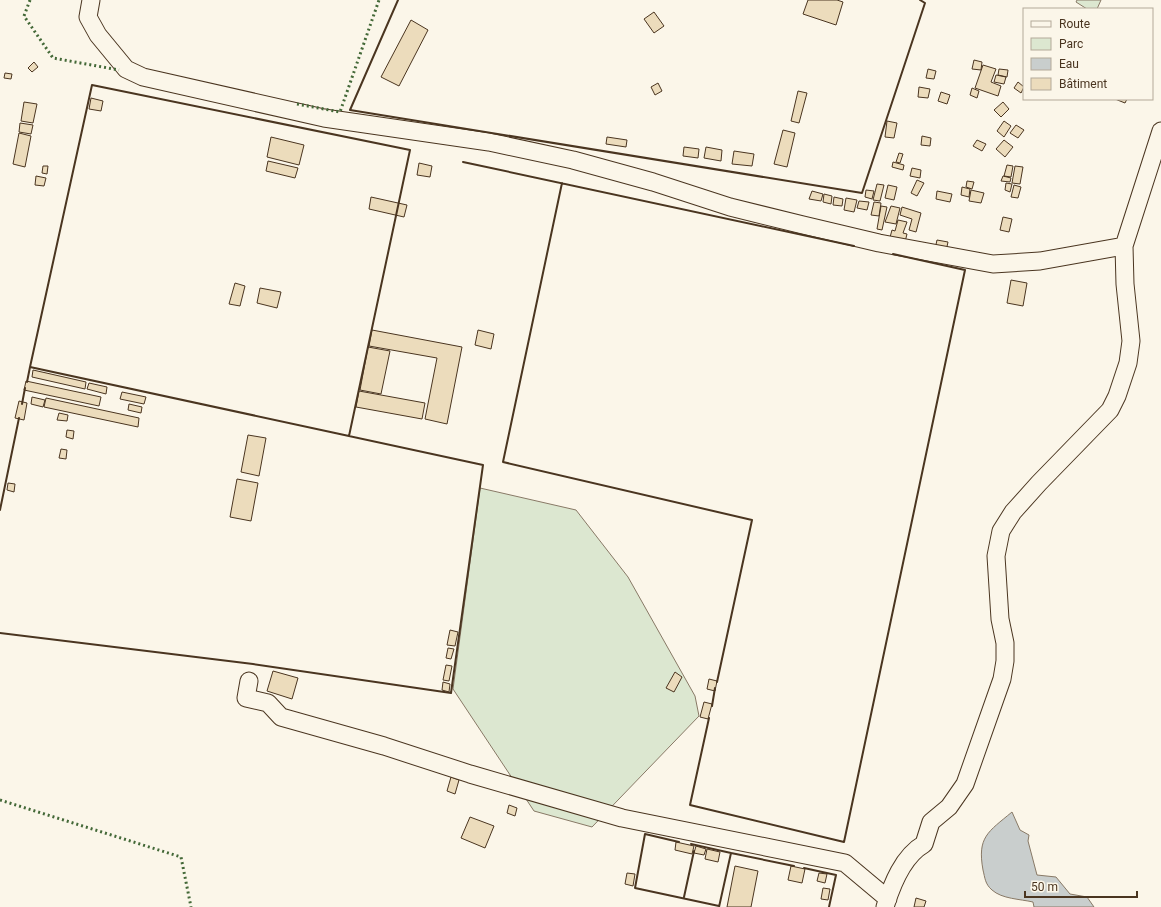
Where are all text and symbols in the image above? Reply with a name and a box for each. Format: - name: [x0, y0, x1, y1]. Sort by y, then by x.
- legend: [1023, 8, 1153, 100]
- text: Route: [1059, 17, 1090, 31]
- text: Parc: [1059, 37, 1083, 51]
- text: Eau: [1059, 57, 1079, 71]
- text: Bâtiment: [1059, 77, 1107, 91]
- scale bar: [1025, 873, 1137, 899]
- text: 50 m: [1031, 880, 1058, 894]

